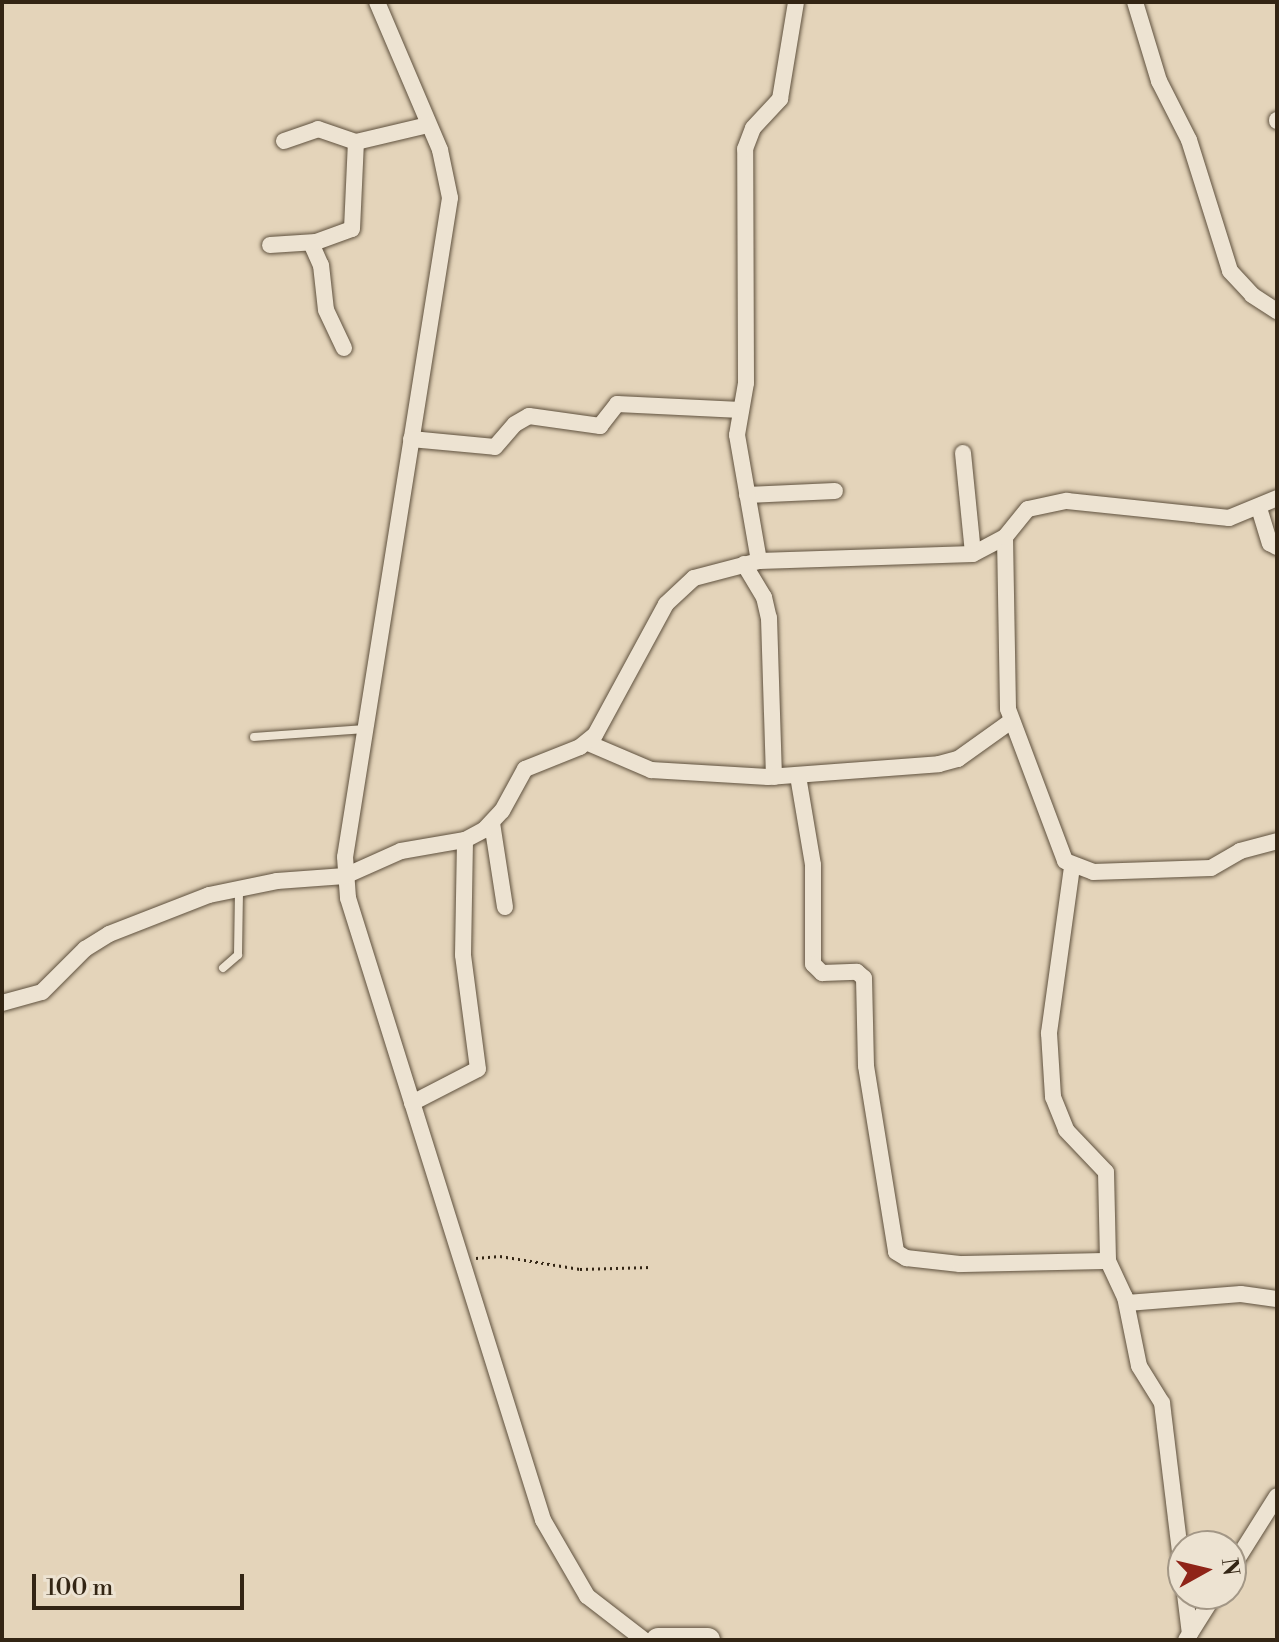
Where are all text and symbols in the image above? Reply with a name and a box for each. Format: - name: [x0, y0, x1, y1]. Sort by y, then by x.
- north arrow: [1167, 1530, 1247, 1610]
- text: N: [1215, 1556, 1244, 1577]
- scale bar: [36, 1558, 248, 1608]
- text: 100 m: [46, 1573, 113, 1603]

